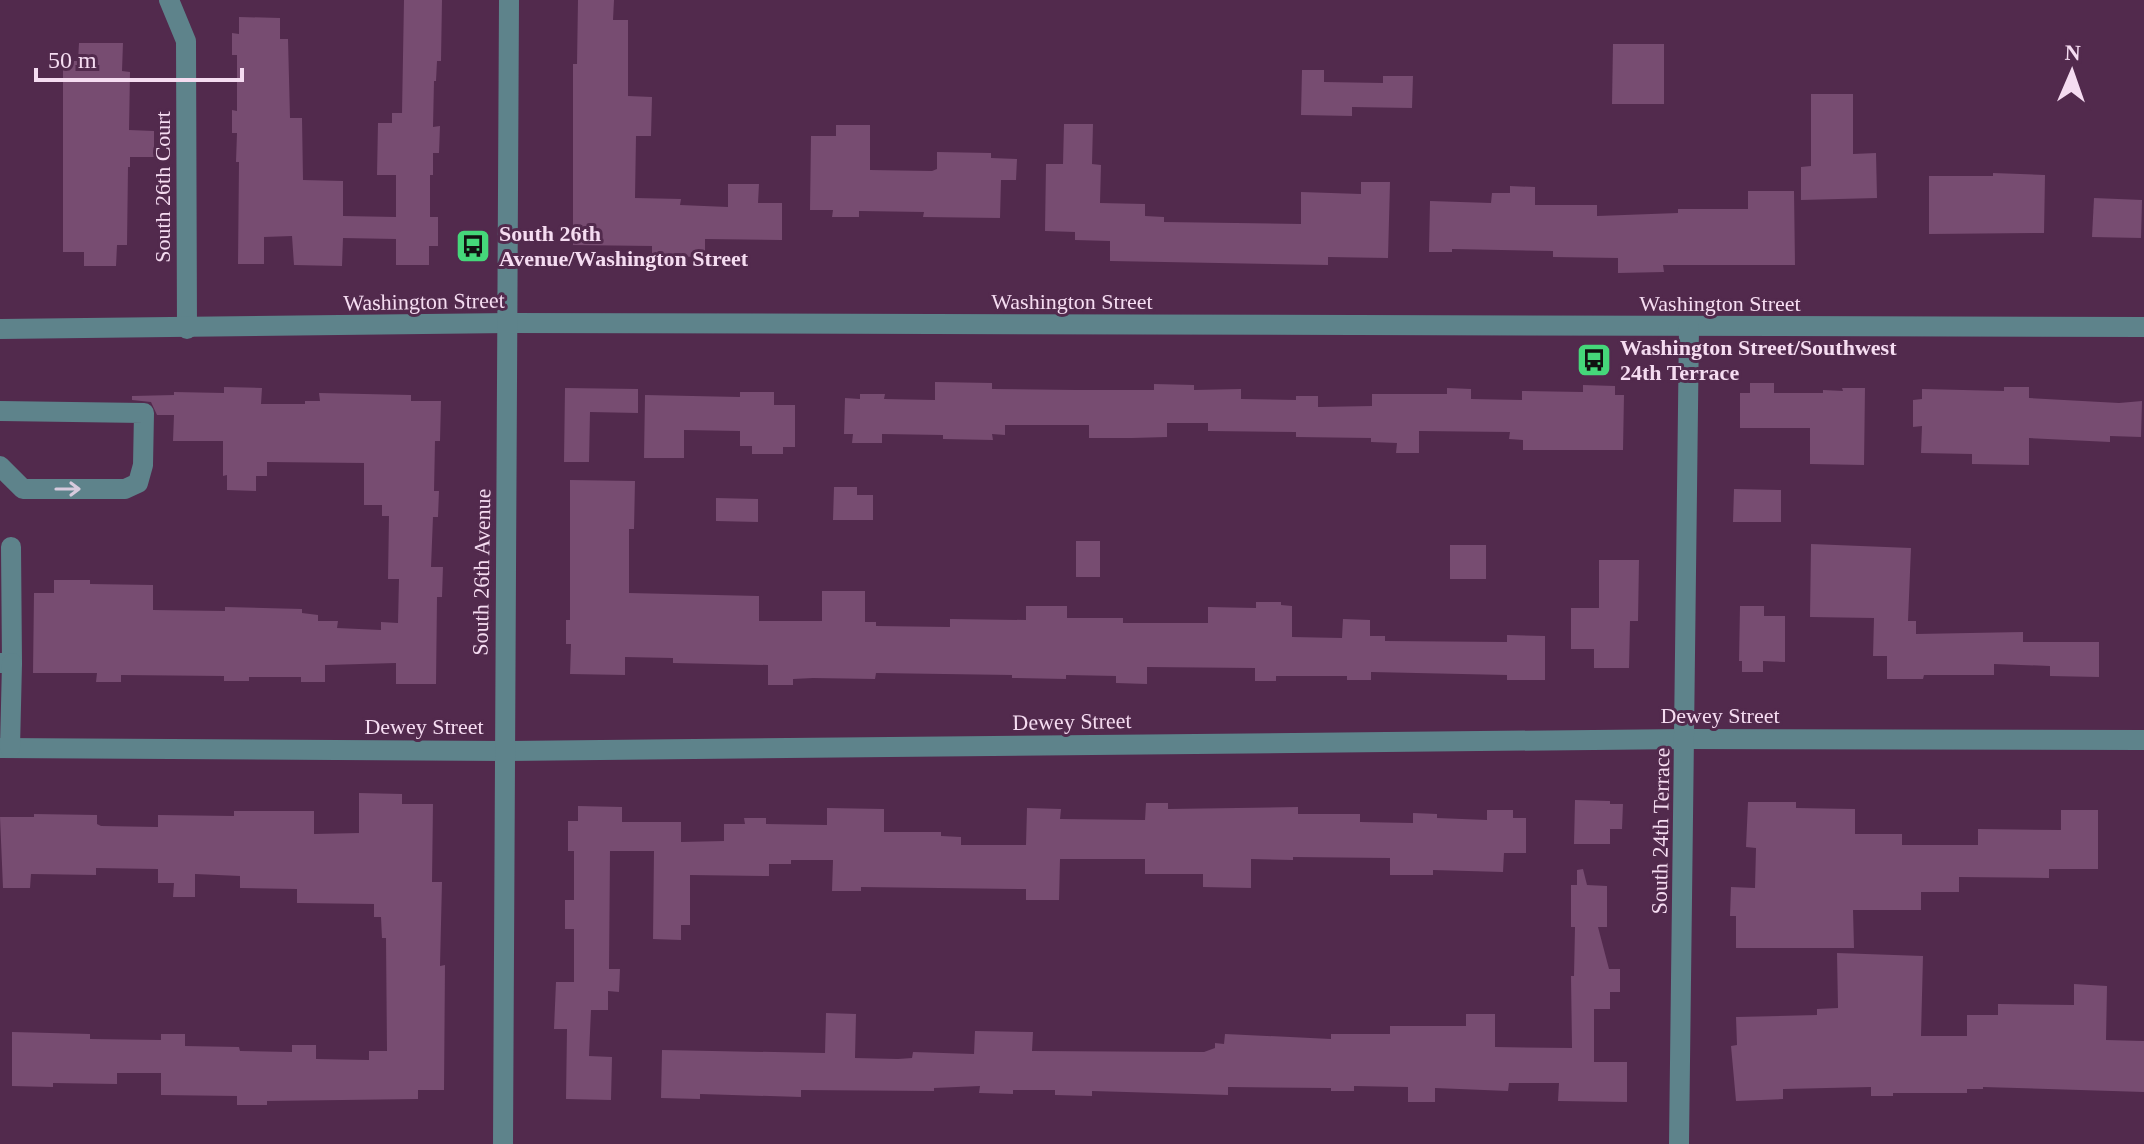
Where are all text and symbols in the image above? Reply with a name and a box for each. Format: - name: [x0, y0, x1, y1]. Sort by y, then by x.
- scale bar: [36, 32, 242, 82]
- north arrow: [2032, 32, 2112, 112]
- text: N: [2064, 40, 2081, 65]
- text: 50 m: [48, 47, 97, 73]
- street label: South 26th Court: [150, 111, 175, 263]
- place label: South 26th Avenue/Washington Street: [499, 221, 749, 271]
- bus stop icon: South 26th Avenue/Washington Street: [454, 227, 492, 265]
- street label: Washington Street: [343, 288, 505, 315]
- street label: Washington Street: [991, 289, 1153, 314]
- street label: Washington Street: [1639, 291, 1801, 316]
- place label: Washington Street/Southwest 24th Terrace: [1620, 335, 1897, 385]
- bus stop icon: Washington Street/Southwest 24th Terrace: [1575, 341, 1613, 379]
- one-way arrow: [54, 481, 81, 497]
- street label: South 26th Avenue: [468, 488, 495, 656]
- street label: Dewey Street: [1660, 703, 1780, 728]
- street label: Dewey Street: [1012, 708, 1132, 735]
- street label: Dewey Street: [364, 714, 484, 739]
- street label: South 24th Terrace: [1647, 747, 1674, 915]

